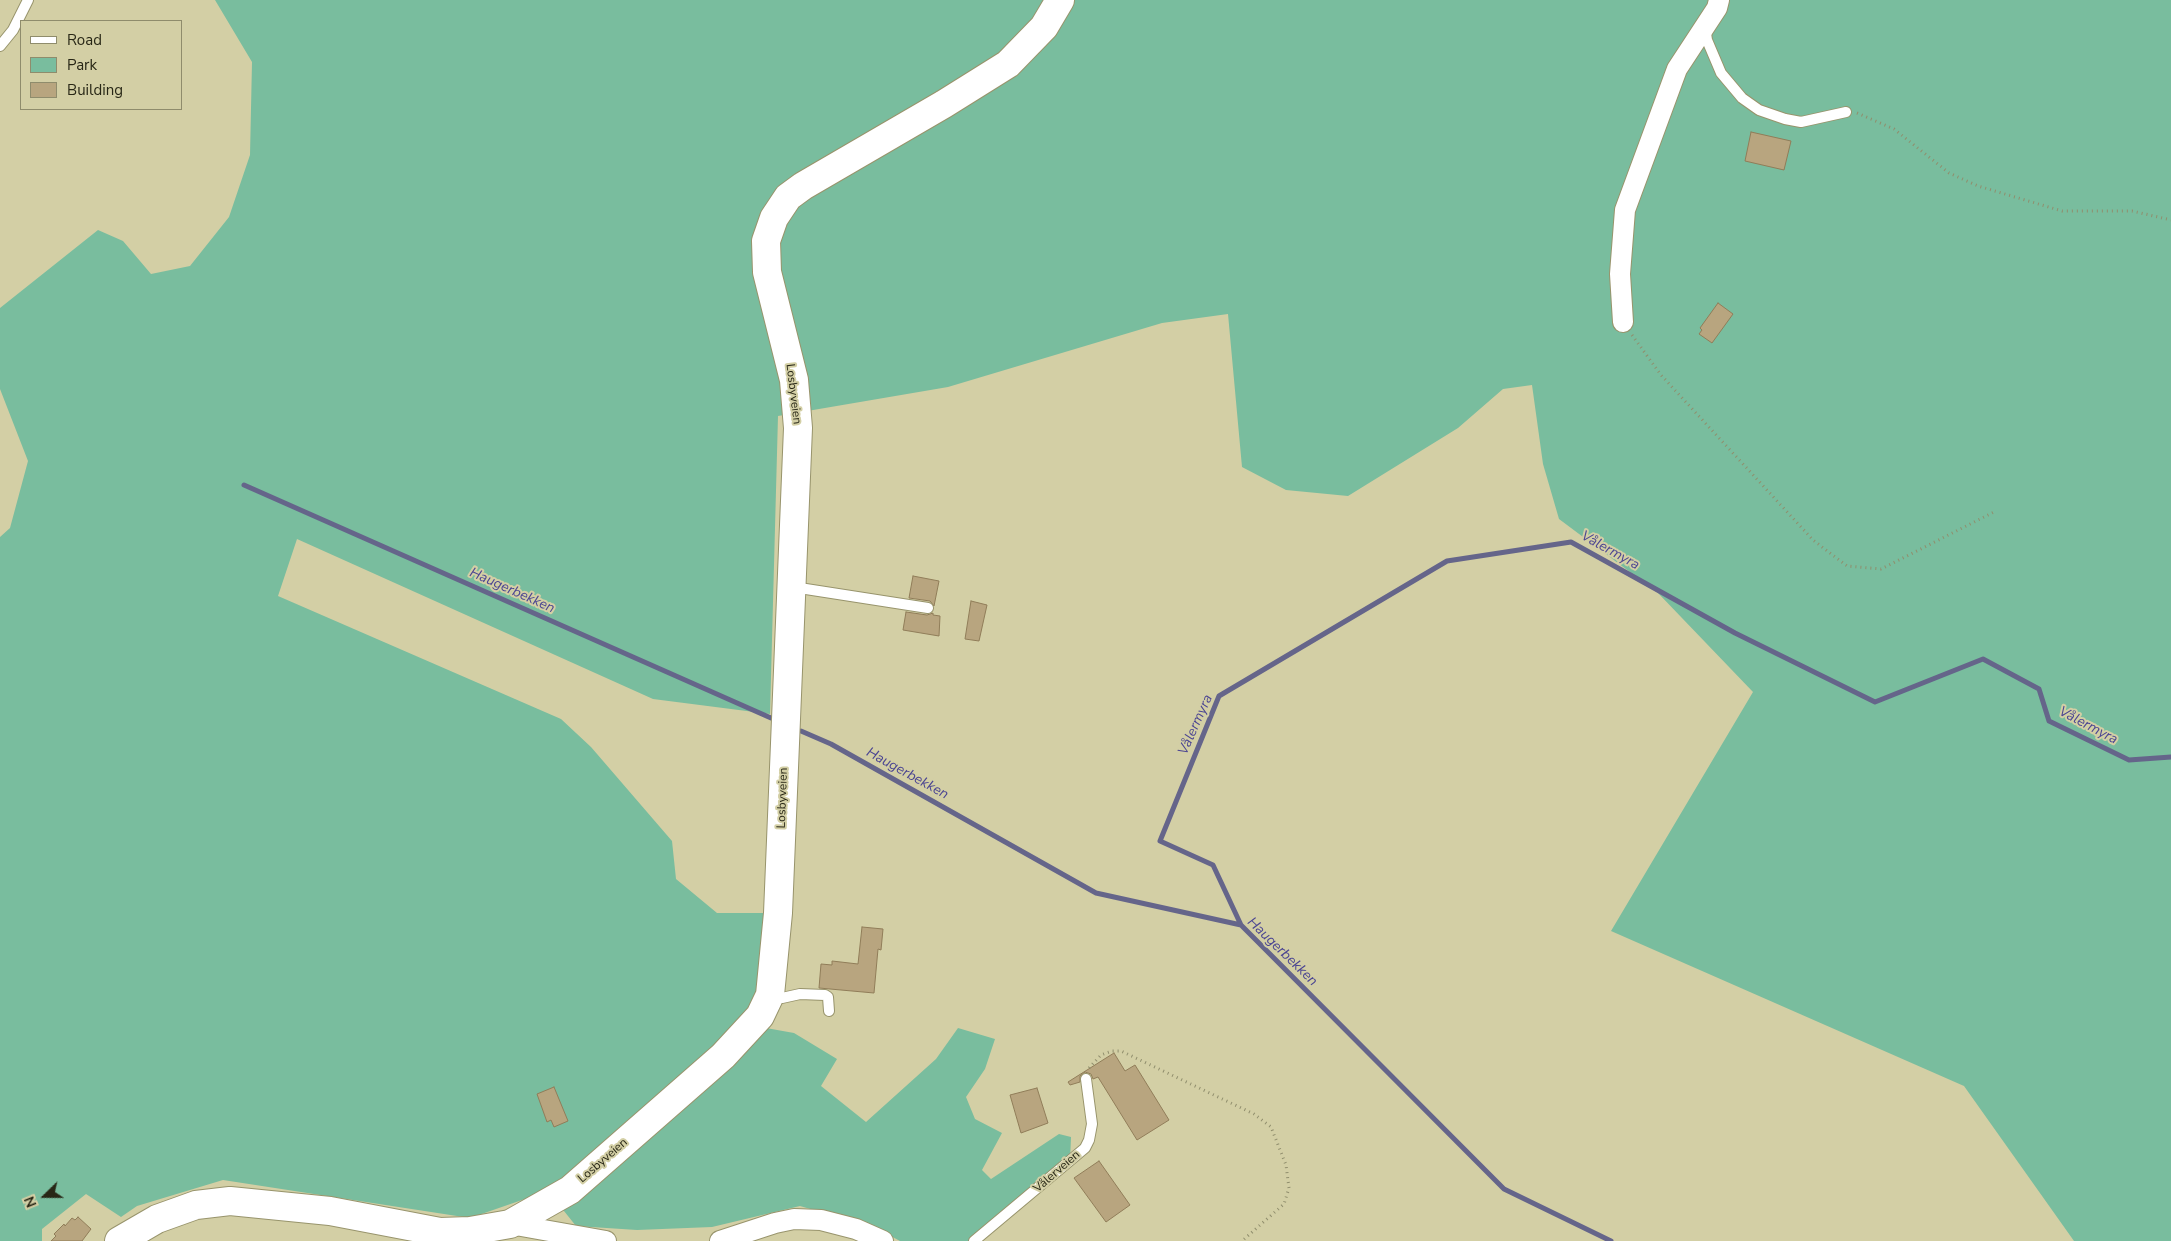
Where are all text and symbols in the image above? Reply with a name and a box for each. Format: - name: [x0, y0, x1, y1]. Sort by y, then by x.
- legend: [20, 20, 182, 110]
- text: Road: [67, 30, 102, 50]
- text: Park: [67, 55, 97, 75]
- text: Building: [67, 80, 123, 100]
- street label: Losbyveien: [782, 363, 804, 425]
- water label: Vålermyra: [1578, 528, 1642, 574]
- water label: Haugerbekken: [467, 565, 557, 617]
- water label: Vålermyra: [1175, 692, 1217, 758]
- water label: Vålermyra: [2056, 703, 2120, 749]
- water label: Haugerbekken: [863, 744, 951, 804]
- street label: Losbyveien: [775, 767, 791, 829]
- water label: Haugerbekken: [1243, 914, 1321, 990]
- street label: Losbyveien: [575, 1136, 631, 1186]
- street label: Vålerveien: [1031, 1148, 1083, 1196]
- north arrow: [20, 1171, 70, 1221]
- text: N: [20, 1193, 41, 1210]

